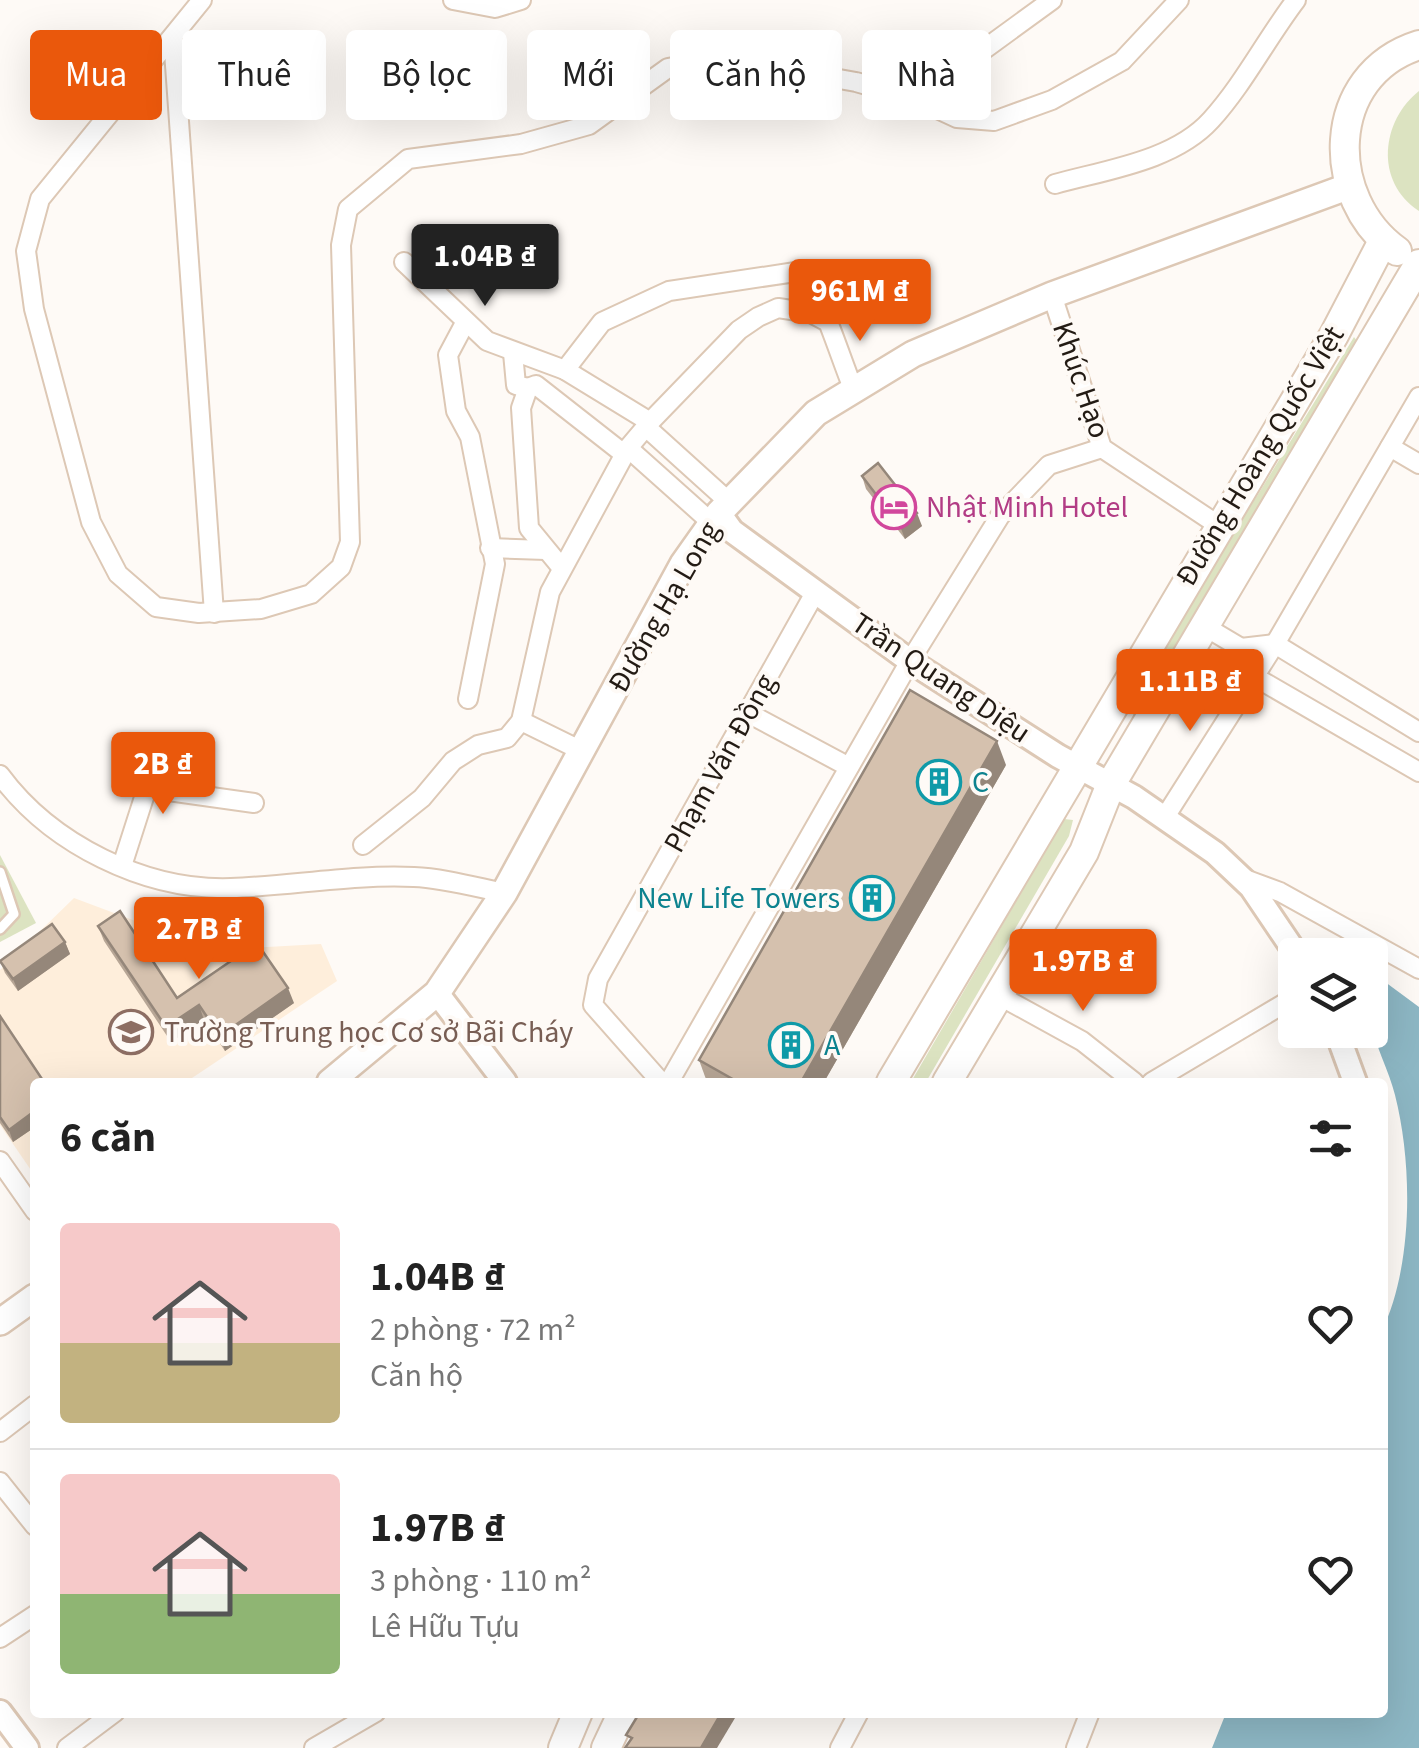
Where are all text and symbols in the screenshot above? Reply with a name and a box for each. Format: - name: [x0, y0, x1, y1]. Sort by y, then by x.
- chip: Mua: [30, 30, 162, 120]
- chip: Thuê: [182, 30, 326, 120]
- chip: Bộ lọc: [346, 30, 507, 120]
- chip: Mới: [527, 30, 650, 120]
- chip: Căn hộ: [670, 30, 842, 120]
- chip: Nhà: [862, 30, 991, 120]
- pin: 1.04B ₫: [393, 224, 577, 309]
- text: 1.04B ₫: [434, 233, 536, 279]
- pin: 961M ₫: [779, 259, 941, 344]
- text: 961M ₫: [811, 268, 909, 314]
- street label: Khúc Hạo: [1041, 316, 1121, 444]
- street label: Đường Hoàng Quốc Việt: [1165, 318, 1355, 594]
- hotel icon: Nhật Minh Hotel: [871, 484, 917, 530]
- place label: Nhật Minh Hotel: [926, 486, 1128, 529]
- street label: Đường Hạ Long: [597, 513, 731, 701]
- street label: Trần Quang Diệu: [843, 602, 1039, 754]
- pin: 1.11B ₫: [1098, 649, 1282, 734]
- text: 1.11B ₫: [1139, 658, 1241, 704]
- street label: Phạm Văn Đồng: [653, 666, 787, 860]
- pin: 2B ₫: [104, 732, 222, 817]
- text: 2B ₫: [133, 741, 193, 787]
- building icon: C: [916, 759, 962, 805]
- place label: C: [972, 761, 989, 804]
- building icon: New Life Towers: [849, 875, 895, 921]
- place label: New Life Towers: [637, 877, 840, 920]
- pin: 2.7B ₫: [118, 897, 280, 982]
- text: 2.7B ₫: [156, 906, 242, 952]
- pin: 1.97B ₫: [991, 929, 1175, 1014]
- text: 1.97B ₫: [1032, 938, 1134, 984]
- map controls: [1278, 938, 1388, 1048]
- button: layers: [1278, 938, 1388, 1048]
- school or university icon: Trường Trung học Cơ sở Bãi Cháy: [108, 1009, 154, 1055]
- place label: Trường Trung học Cơ sở Bãi Cháy: [164, 1011, 573, 1054]
- building icon: A: [768, 1022, 814, 1068]
- place label: A: [824, 1024, 841, 1067]
- text: 6 căn: [60, 1108, 156, 1168]
- icon: filters: [1303, 1111, 1358, 1166]
- text: 1.04B ₫: [370, 1247, 505, 1307]
- icon: home: [140, 1263, 260, 1383]
- icon: heart: [1303, 1296, 1358, 1351]
- text: 2 phòng · 72 m²: [370, 1307, 576, 1353]
- text: Căn hộ: [370, 1353, 463, 1399]
- text: 1.97B ₫: [370, 1498, 505, 1558]
- icon: home: [140, 1514, 260, 1634]
- icon: heart: [1303, 1547, 1358, 1602]
- text: 3 phòng · 110 m²: [370, 1558, 592, 1604]
- text: Lê Hữu Tựu: [370, 1604, 520, 1650]

